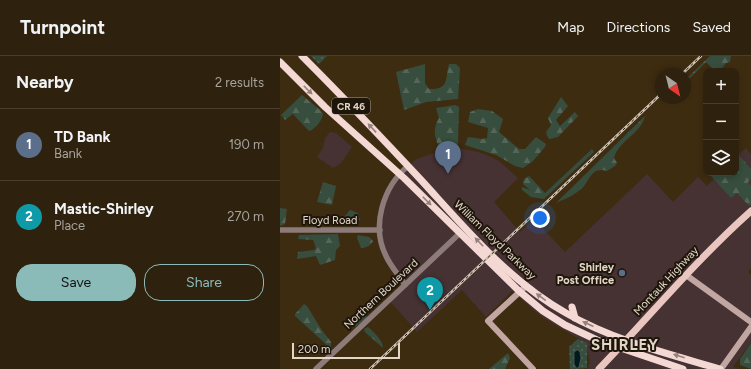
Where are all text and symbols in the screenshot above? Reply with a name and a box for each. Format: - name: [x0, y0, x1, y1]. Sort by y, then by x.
- text: Turnpoint: [20, 16, 105, 39]
- text: Map: [557, 19, 585, 36]
- text: Directions: [607, 19, 670, 36]
- text: Saved: [692, 19, 731, 36]
- north arrow: [655, 68, 691, 104]
- map controls: [703, 68, 739, 176]
- button: +: [703, 68, 739, 104]
- text: Nearby: [16, 72, 74, 92]
- text: 2 results: [215, 75, 264, 90]
- one-way arrow: [303, 85, 312, 95]
- road number: CR 46: [332, 98, 370, 114]
- button: −: [703, 104, 739, 140]
- one-way arrow: [367, 123, 377, 133]
- text: TD Bank: [54, 128, 111, 146]
- text: 1: [26, 137, 32, 152]
- text: 190 m: [229, 137, 264, 152]
- button: layers: [703, 140, 739, 176]
- pin: 1: [435, 141, 461, 174]
- text: Bank: [54, 146, 82, 161]
- one-way arrow: [422, 196, 432, 206]
- street label: William Floyd Parkway: [452, 198, 539, 282]
- text: Mastic-Shirley: [54, 200, 154, 218]
- your location: [530, 208, 550, 228]
- text: 2: [25, 209, 33, 224]
- text: 270 m: [227, 209, 264, 224]
- street label: Floyd Road: [303, 214, 357, 227]
- text: Place: [54, 218, 85, 233]
- one-way arrow: [475, 237, 484, 247]
- street label: Montauk Highway: [631, 244, 701, 318]
- street label: Northern Boulevard: [341, 256, 421, 332]
- place label: Shirley Post Office: [557, 261, 615, 287]
- button: Save: [16, 264, 136, 301]
- button: Share: [144, 264, 264, 301]
- marker: Shirley Post Office: [617, 268, 627, 278]
- pin: 2: [417, 277, 443, 310]
- one-way arrow: [535, 293, 546, 301]
- one-way arrow: [582, 321, 594, 327]
- district label: SHIRLEY: [591, 336, 659, 354]
- scale bar: [292, 341, 400, 360]
- text: 200 m: [298, 343, 330, 356]
- one-way arrow: [673, 353, 685, 359]

